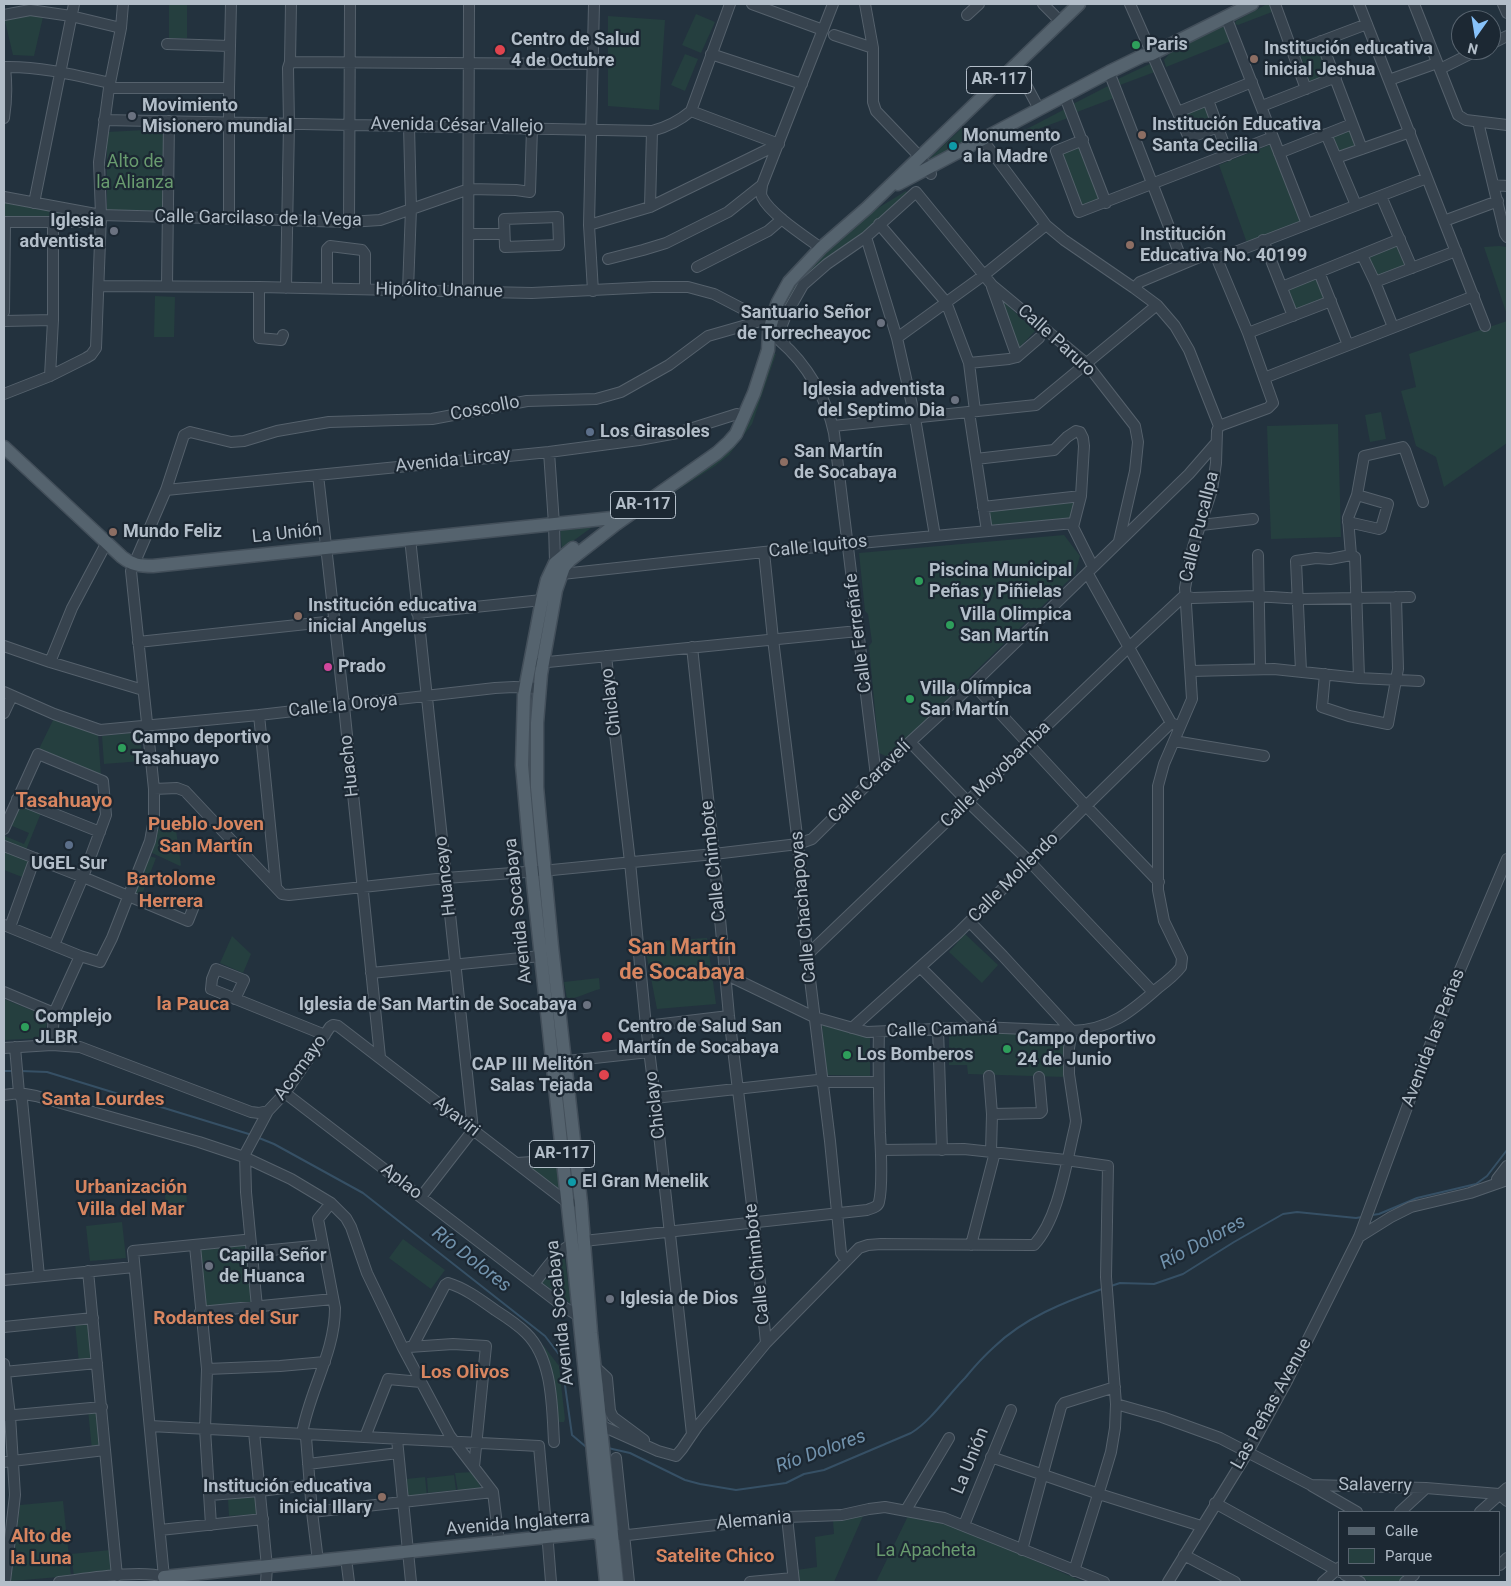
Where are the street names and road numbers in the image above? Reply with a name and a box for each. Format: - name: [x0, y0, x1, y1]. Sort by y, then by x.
- road number: AR-117: [966, 66, 1032, 94]
- street label: Avenida César Vallejo: [370, 114, 544, 138]
- street label: Calle Garcilaso de la Vega: [154, 206, 362, 232]
- street label: Hipólito Unanue: [375, 279, 503, 303]
- street label: Calle Paruro: [1013, 300, 1099, 382]
- street label: Coscollo: [449, 392, 521, 426]
- street label: Avenida Lircay: [394, 444, 512, 478]
- street label: Calle Pucallpa: [1176, 469, 1224, 585]
- road number: AR-117: [610, 492, 676, 518]
- street label: La Unión: [251, 520, 323, 548]
- street label: Calle Iquitos: [768, 531, 868, 563]
- street label: Calle Ferreñafe: [841, 572, 877, 694]
- street label: Chiclayo: [597, 667, 627, 737]
- street label: Calle la Oroya: [287, 690, 399, 722]
- street label: Calle Moyobamba: [937, 717, 1055, 833]
- street label: Huacho: [336, 734, 364, 798]
- street label: Calle Caravelí: [824, 736, 916, 828]
- street label: Calle Chimbote: [697, 799, 731, 923]
- street label: Calle Mollendo: [964, 828, 1064, 928]
- street label: Calle Chachapoyas: [787, 830, 821, 984]
- street label: Huancayo: [431, 835, 461, 917]
- street label: Avenida Socabaya: [501, 837, 537, 985]
- street label: Avenida las Peñas: [1398, 966, 1470, 1110]
- street label: Calle Camaná: [886, 1017, 998, 1043]
- street label: Acomayo: [270, 1031, 332, 1105]
- street label: Chiclayo: [641, 1070, 671, 1140]
- street label: Ayaviri: [429, 1092, 483, 1142]
- road number: AR-117: [530, 1140, 594, 1168]
- street label: Aplao: [376, 1159, 426, 1205]
- street label: Calle Chimbote: [741, 1202, 775, 1326]
- street label: Avenida Socabaya: [543, 1239, 579, 1387]
- street label: Las Peñas Avenue: [1227, 1335, 1317, 1473]
- street label: La Unión: [948, 1424, 994, 1498]
- street label: Salaverry: [1338, 1475, 1412, 1497]
- street label: Avenida Inglaterra: [445, 1507, 591, 1541]
- street label: Alemania: [716, 1507, 792, 1535]

